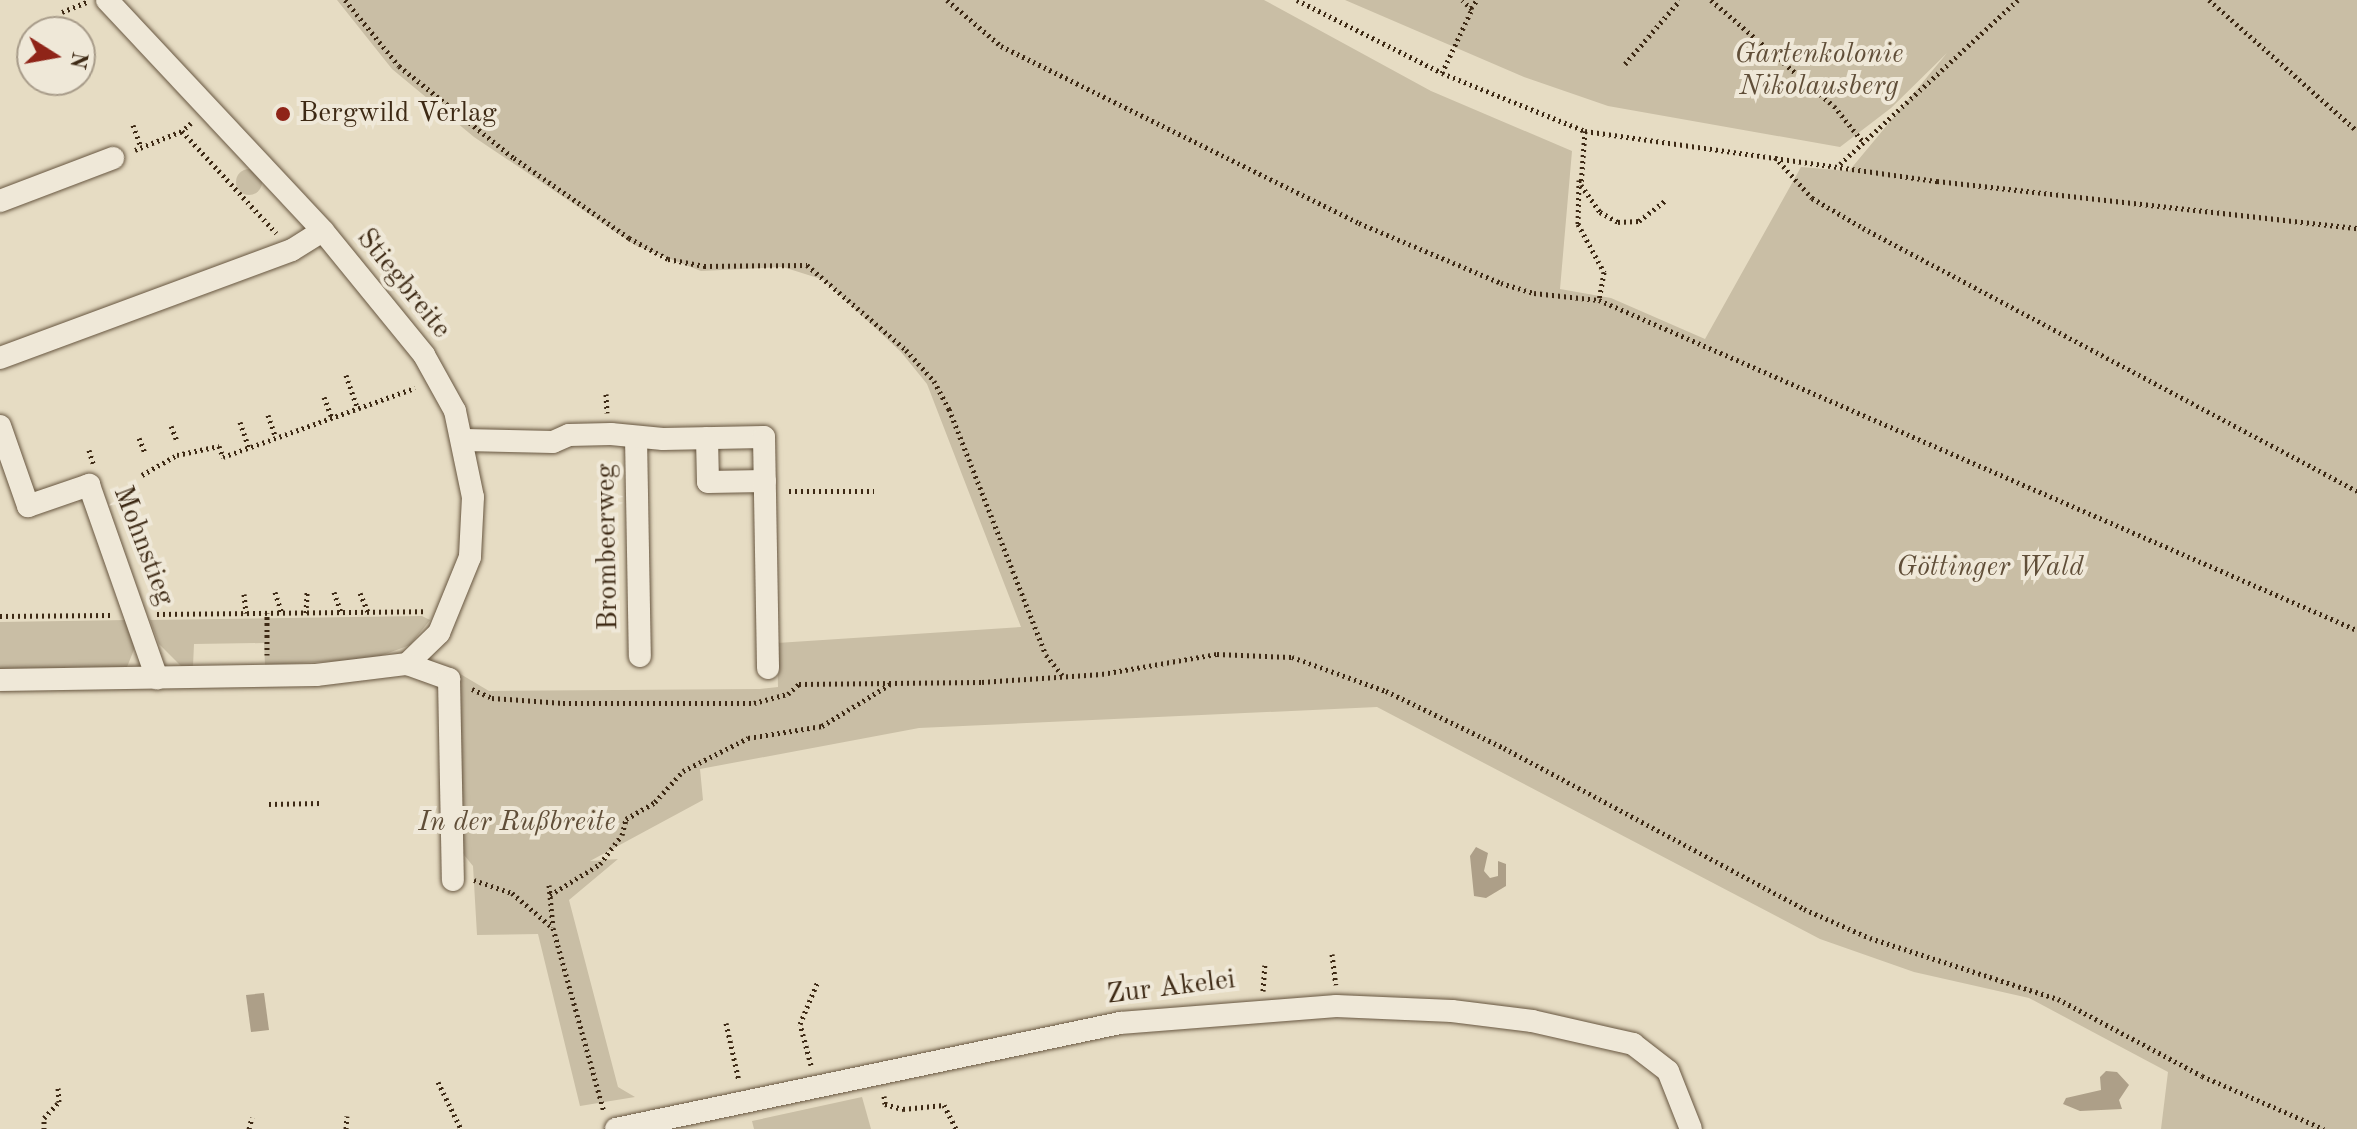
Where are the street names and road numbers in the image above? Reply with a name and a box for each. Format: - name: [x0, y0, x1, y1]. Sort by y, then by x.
- street label: Stiegbreite: [349, 222, 457, 346]
- street label: Brombeerweg: [590, 463, 626, 631]
- street label: Mohnstieg: [105, 482, 181, 610]
- street label: Zur Akelei: [1105, 963, 1237, 1013]

